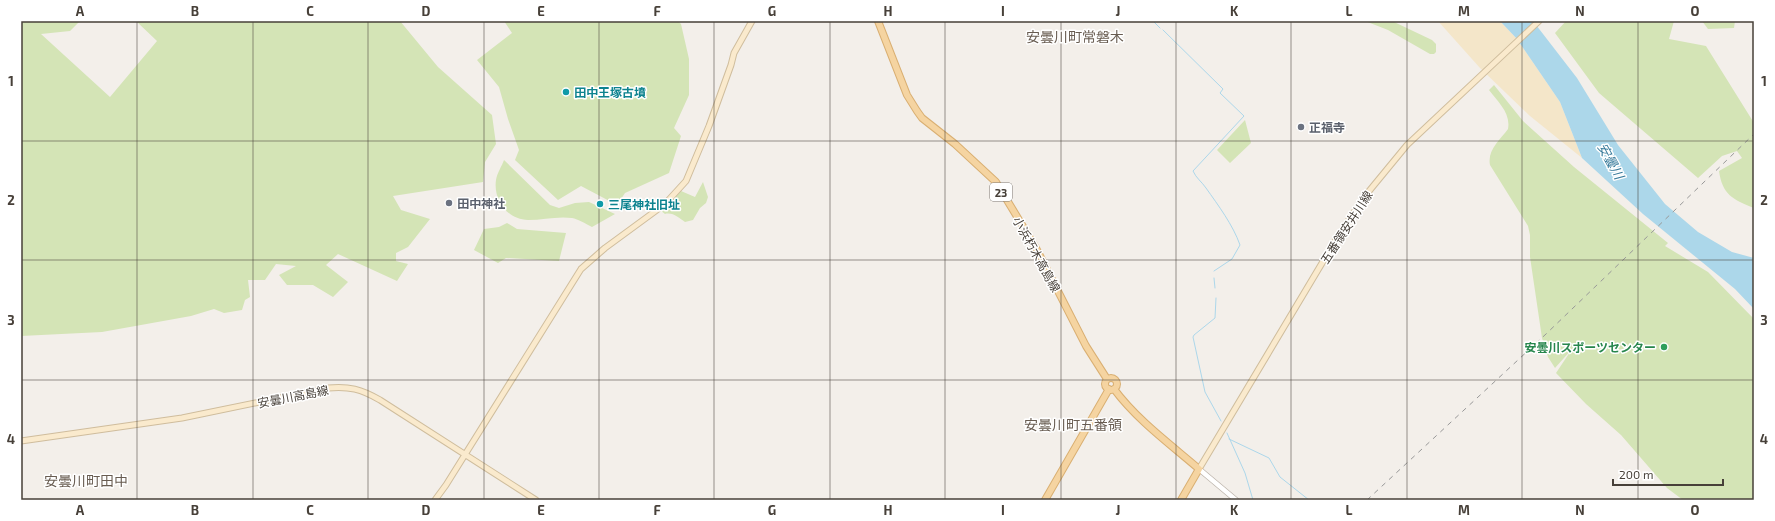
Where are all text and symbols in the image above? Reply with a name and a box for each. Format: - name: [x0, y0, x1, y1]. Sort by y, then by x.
- text: A: [76, 3, 85, 19]
- text: B: [191, 3, 199, 19]
- text: C: [306, 3, 314, 19]
- text: D: [422, 3, 431, 19]
- text: E: [537, 3, 545, 19]
- text: F: [653, 3, 661, 19]
- text: G: [768, 3, 776, 19]
- text: H: [884, 3, 893, 19]
- text: I: [1001, 3, 1005, 19]
- text: J: [1116, 3, 1120, 19]
- text: K: [1230, 3, 1239, 19]
- text: L: [1346, 3, 1353, 19]
- text: M: [1458, 3, 1470, 19]
- text: N: [1575, 3, 1585, 19]
- text: O: [1691, 3, 1700, 19]
- district label: 安曇川町常磐木: [1026, 28, 1124, 45]
- text: 1: [8, 73, 14, 89]
- text: 1: [1761, 73, 1767, 89]
- place label: 田中王塚古墳: [574, 85, 646, 99]
- marker: 田中王塚古墳: [561, 87, 571, 97]
- place label: 正福寺: [1309, 120, 1345, 134]
- marker: 正福寺: [1296, 122, 1306, 132]
- water label: 安曇川: [1595, 140, 1628, 184]
- road number: 23: [990, 183, 1012, 201]
- street label: 五番領安井川線: [1317, 188, 1375, 266]
- text: 2: [7, 192, 15, 208]
- text: 2: [1760, 192, 1768, 208]
- place label: 田中神社: [457, 196, 505, 210]
- place label: 三尾神社旧址: [608, 197, 680, 211]
- marker: 田中神社: [444, 198, 454, 208]
- marker: 三尾神社旧址: [595, 199, 605, 209]
- street label: 小浜朽木高島線: [1011, 214, 1063, 294]
- text: 3: [7, 312, 15, 328]
- text: 3: [1760, 312, 1768, 328]
- place label: 安曇川スポーツセンター: [1524, 340, 1656, 354]
- marker: 安曇川スポーツセンター: [1659, 342, 1669, 352]
- street label: 安曇川高島線: [256, 382, 330, 410]
- district label: 安曇川町五番領: [1024, 416, 1122, 433]
- text: 4: [7, 431, 15, 447]
- text: 4: [1760, 431, 1768, 447]
- scale bar: [1613, 461, 1723, 487]
- text: 200 m: [1619, 467, 1653, 481]
- district label: 安曇川町田中: [44, 472, 128, 489]
- text: A: [76, 502, 85, 518]
- text: B: [191, 502, 199, 518]
- text: C: [306, 502, 314, 518]
- text: D: [422, 502, 431, 518]
- text: E: [537, 502, 545, 518]
- text: F: [653, 502, 661, 518]
- text: G: [768, 502, 776, 518]
- text: H: [884, 502, 893, 518]
- text: I: [1001, 502, 1005, 518]
- text: J: [1116, 502, 1120, 518]
- text: K: [1230, 502, 1239, 518]
- text: L: [1346, 502, 1353, 518]
- text: M: [1458, 502, 1470, 518]
- text: N: [1575, 502, 1585, 518]
- text: O: [1691, 502, 1700, 518]

